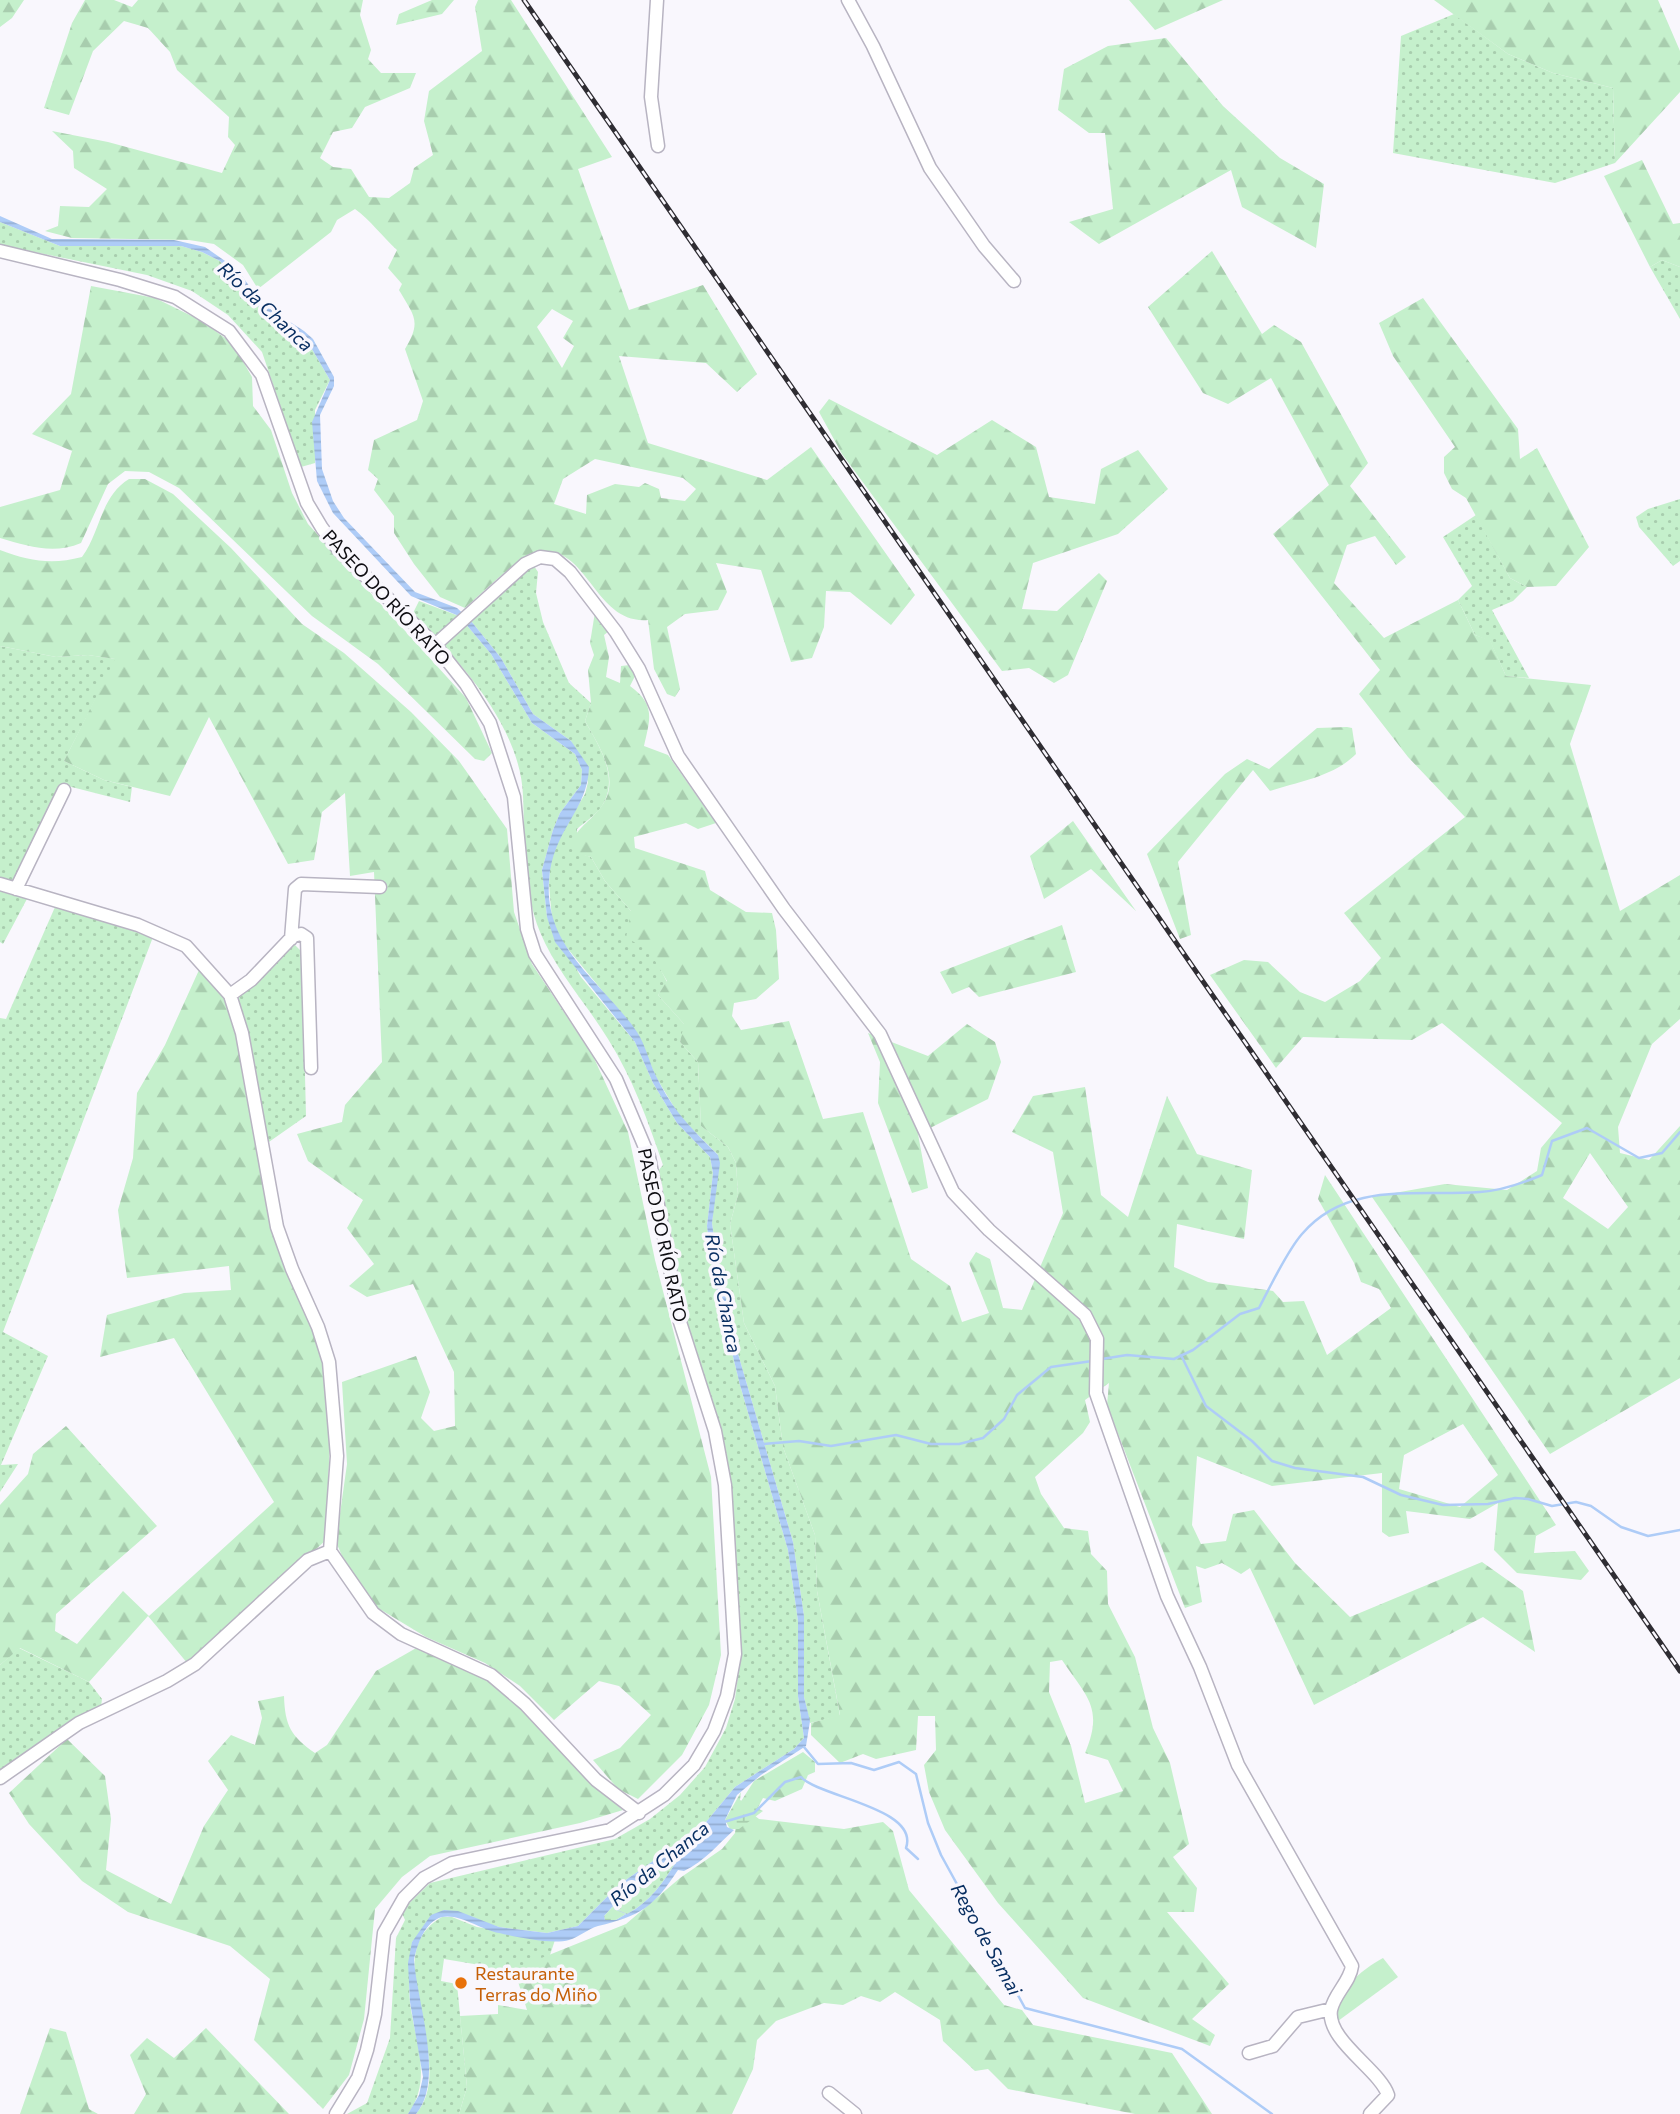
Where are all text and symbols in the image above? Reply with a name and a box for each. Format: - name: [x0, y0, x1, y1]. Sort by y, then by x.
- water label: Río da Chanca: [214, 256, 318, 356]
- street label: PASEO DO RÍO RATO: [318, 525, 456, 669]
- street label: PASEO DO RÍO RATO: [634, 1146, 692, 1324]
- water label: Río da Chanca: [701, 1231, 747, 1355]
- water label: Río da Chanca: [605, 1816, 713, 1910]
- water label: Rego de Samai: [947, 1879, 1028, 2000]
- place label: Restaurante Terras do Miño: [475, 1962, 597, 2005]
- marker: Restaurante Terras do Miño: [453, 1975, 469, 1991]

